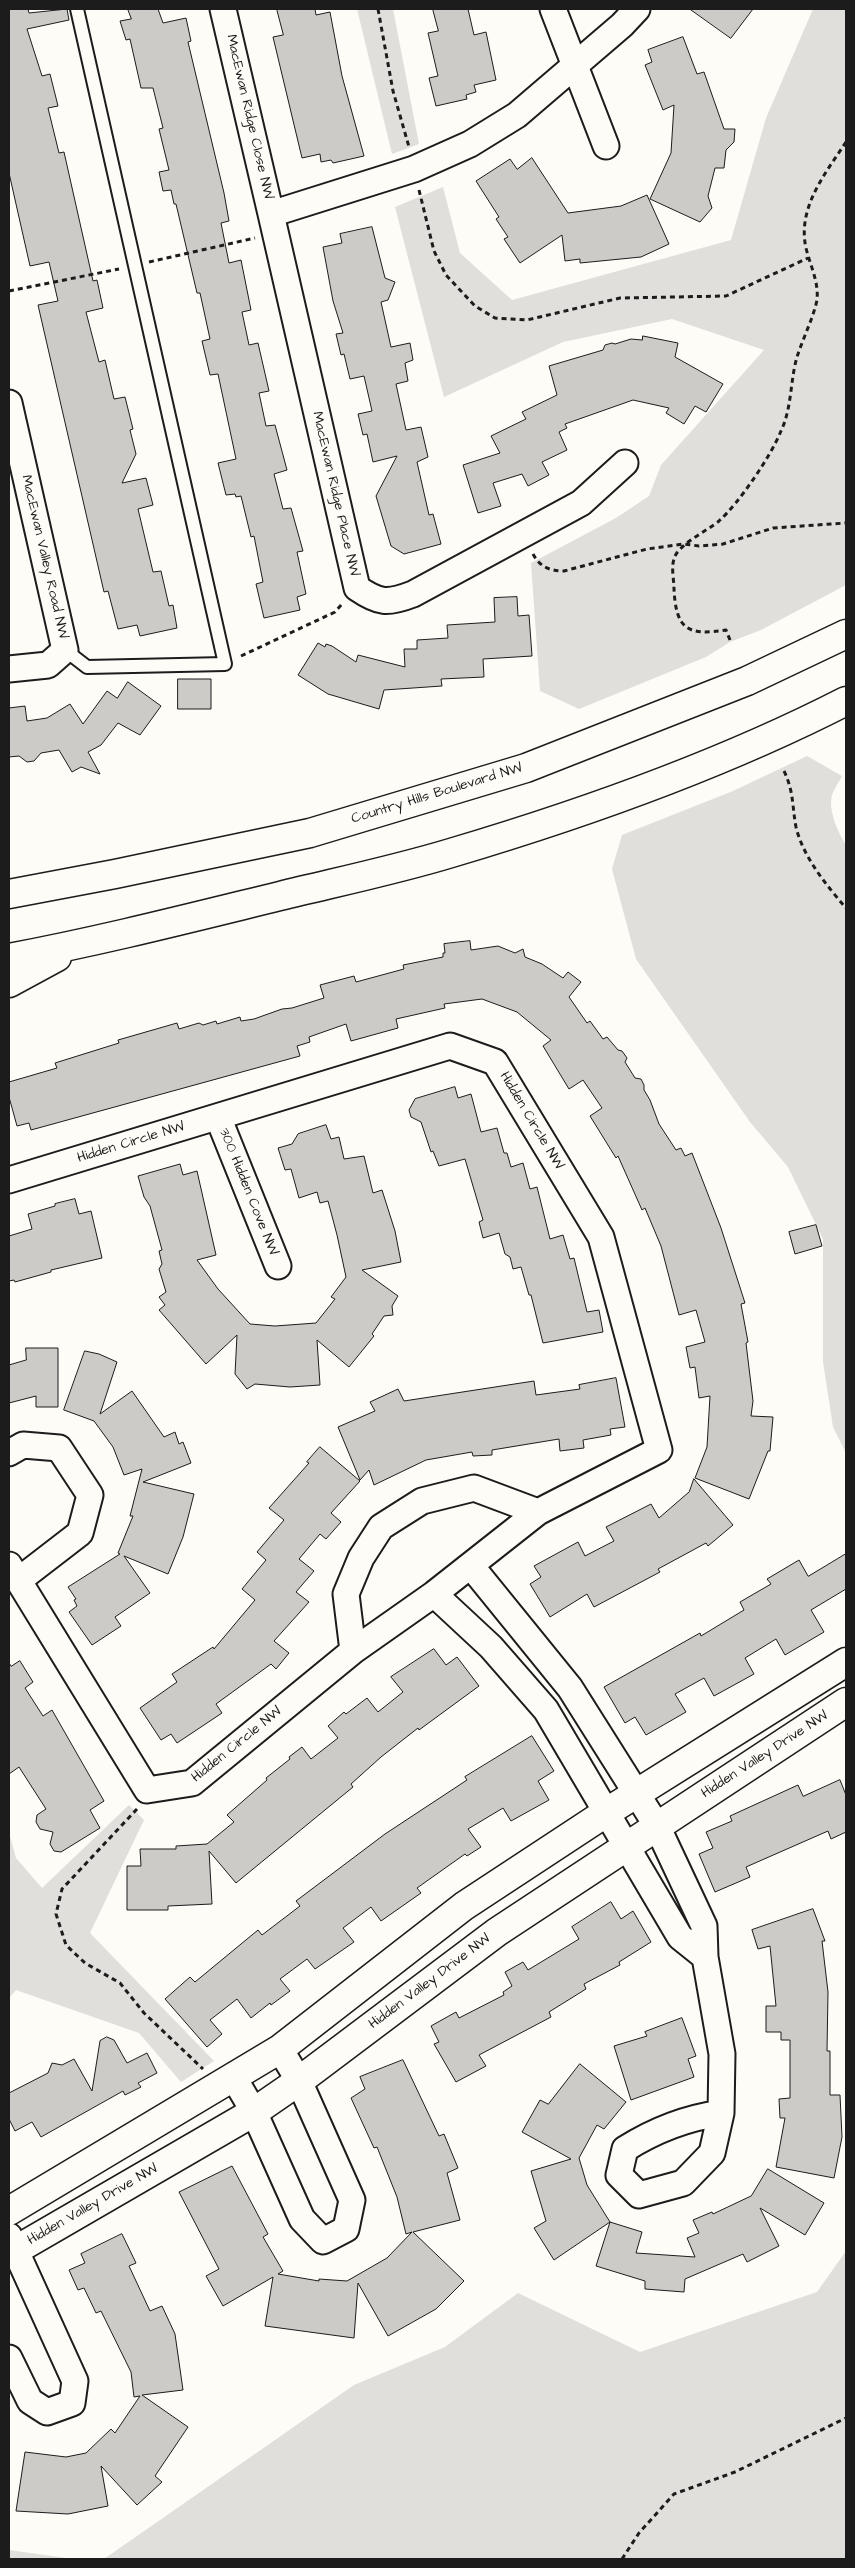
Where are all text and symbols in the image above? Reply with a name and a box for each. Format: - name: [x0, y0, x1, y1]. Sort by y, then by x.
- street label: MacEwan Ridge Close NW: [222, 33, 276, 201]
- street label: MacEwan Ridge Place NW: [308, 410, 362, 578]
- street label: MacEwan Valley Road NW: [17, 473, 71, 641]
- street label: Country Hills Boulevard NW: [350, 760, 524, 828]
- street label: Hidden Circle NW: [495, 1069, 567, 1173]
- street label: Hidden Circle NW: [75, 1119, 187, 1167]
- street label: 300 Hidden Cove NW: [215, 1126, 281, 1258]
- street label: Hidden Circle NW: [189, 1704, 285, 1786]
- street label: Hidden Valley Drive NW: [699, 1708, 831, 1802]
- street label: Hidden Valley Drive NW: [366, 1931, 494, 2033]
- street label: Hidden Valley Drive NW: [25, 2161, 161, 2249]

